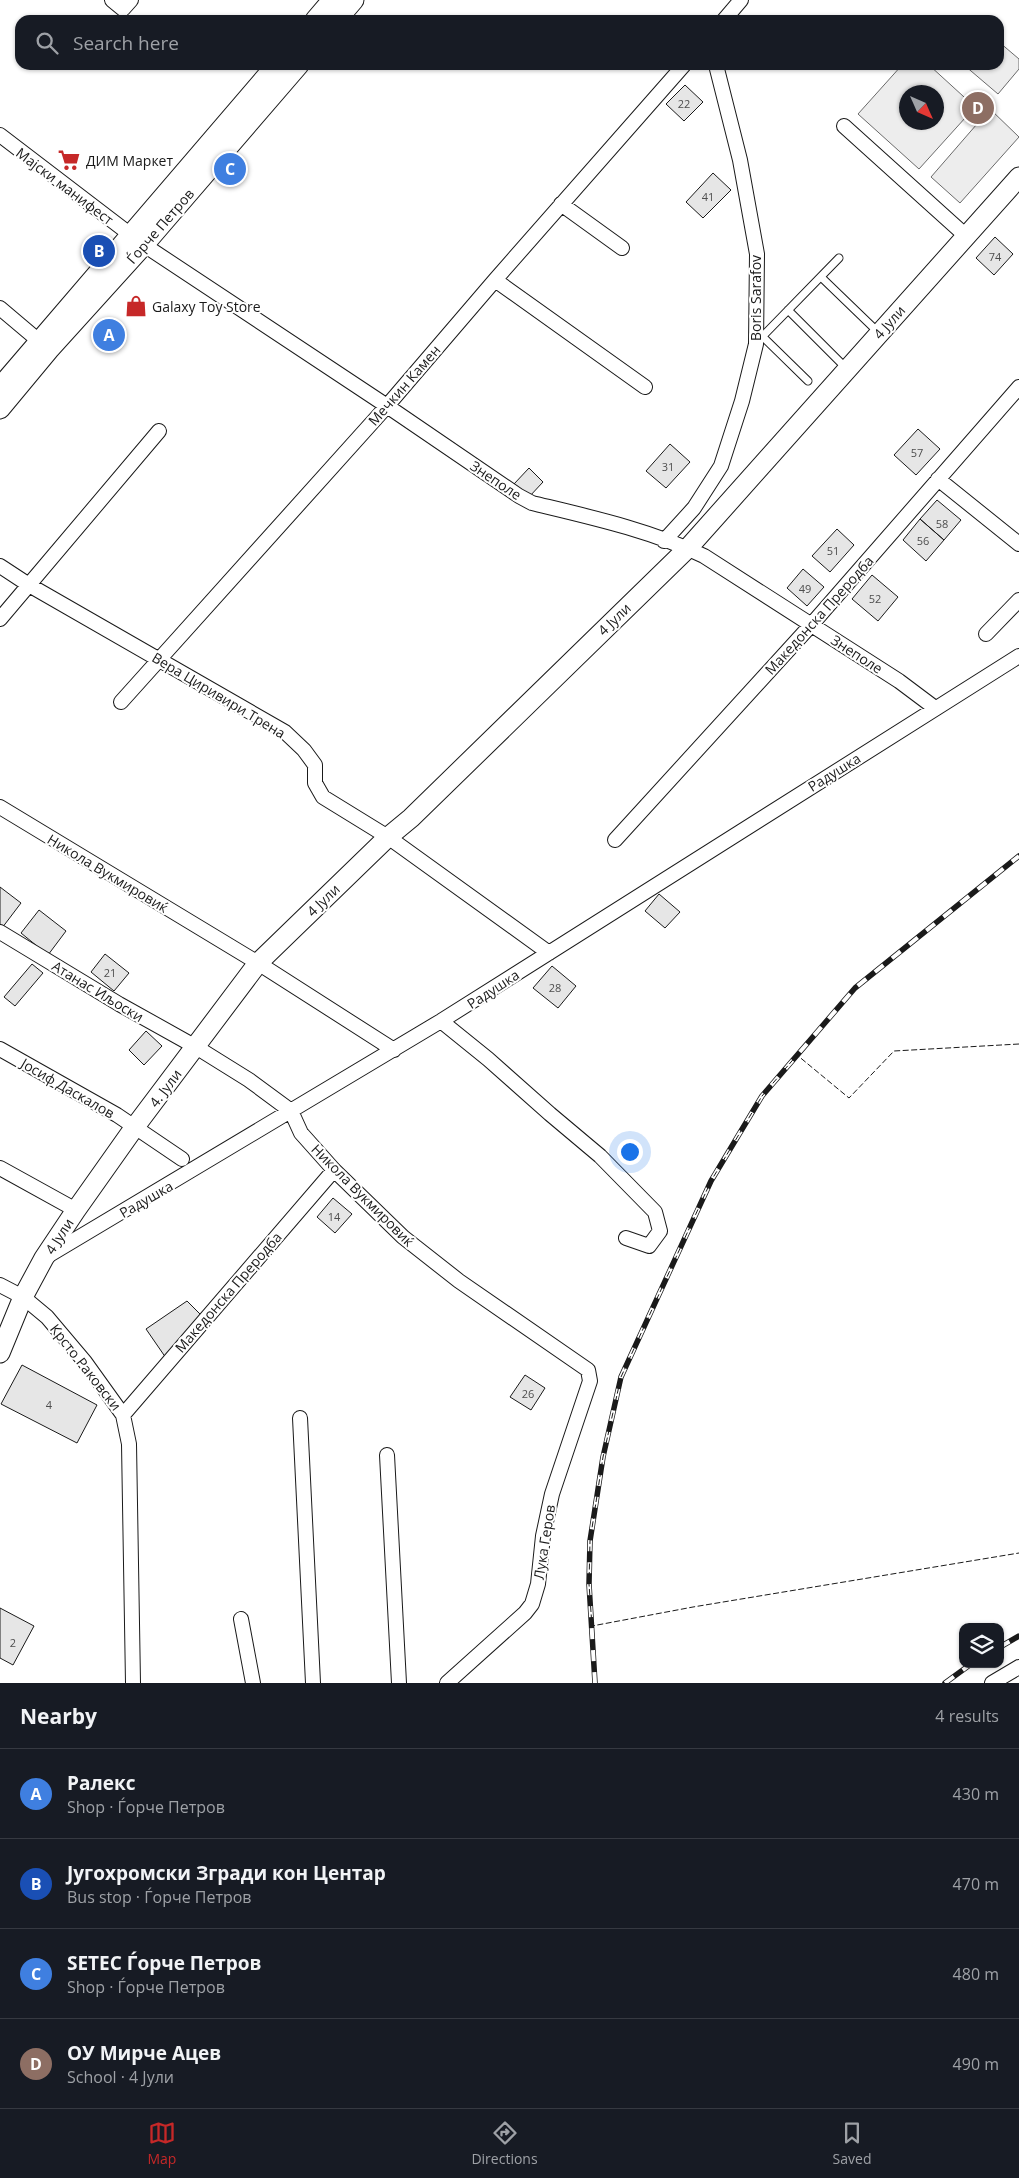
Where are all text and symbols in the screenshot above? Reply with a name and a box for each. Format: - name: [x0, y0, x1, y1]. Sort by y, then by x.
- search box: [15, 15, 1004, 70]
- icon: search: [33, 29, 61, 57]
- text: Search here: [73, 30, 179, 56]
- north arrow: [899, 85, 944, 130]
- pin: D: [962, 89, 994, 127]
- house number: 22: [678, 96, 690, 111]
- street label: Мајски манифест: [12, 143, 118, 229]
- supermarket icon: ДИМ Маркет: [56, 147, 82, 173]
- pin: C: [214, 150, 246, 188]
- place label: ДИМ Маркет: [86, 151, 173, 170]
- street label: Ѓорче Петров: [122, 184, 198, 268]
- house number: 41: [702, 189, 714, 204]
- pin: B: [83, 232, 115, 270]
- house number: 74: [989, 249, 1002, 264]
- street label: Boris Sarafov: [746, 255, 765, 341]
- shop icon: Galaxy Toy Store: [123, 293, 149, 319]
- place label: Galaxy Toy Store: [152, 297, 261, 316]
- street label: 4 Јули: [869, 301, 909, 343]
- pin: A: [93, 316, 125, 354]
- street label: Мечкин Камен: [364, 341, 444, 429]
- house number: 57: [911, 445, 923, 460]
- street label: Знеполе: [467, 456, 525, 504]
- house number: 31: [662, 459, 674, 474]
- house number: 58: [936, 516, 948, 531]
- house number: 56: [917, 533, 929, 548]
- house number: 51: [827, 543, 839, 558]
- street label: Македонска Преродба: [760, 551, 878, 679]
- house number: 49: [799, 581, 811, 596]
- house number: 52: [869, 591, 881, 606]
- street label: 4 Јули: [593, 599, 635, 639]
- street label: Знеполе: [828, 630, 887, 678]
- street label: Вера Циривири Трена: [149, 648, 289, 742]
- street label: Радушка: [804, 748, 864, 796]
- street label: Никола Вукмировиќ: [44, 829, 173, 917]
- street label: 4 Јули: [302, 880, 344, 920]
- street label: Aтанас Иљоски: [49, 956, 147, 1026]
- house number: 21: [104, 965, 116, 980]
- street label: Радушка: [463, 965, 523, 1013]
- house number: 28: [549, 980, 561, 995]
- street label: Јосиф Даскалов: [16, 1053, 118, 1122]
- street label: 4. Јули: [144, 1065, 186, 1111]
- your location: [617, 1139, 643, 1165]
- street label: Никола Вукмировиќ: [308, 1140, 419, 1251]
- street label: Радушка: [116, 1176, 176, 1222]
- house number: 14: [328, 1209, 341, 1224]
- street label: 4 Јули: [40, 1214, 78, 1258]
- street label: Македонска Преродба: [170, 1228, 286, 1356]
- street label: Крсто Раковски: [46, 1320, 126, 1414]
- house number: 26: [522, 1386, 534, 1401]
- house number: 4: [46, 1397, 53, 1412]
- street label: Лука Геров: [529, 1503, 559, 1581]
- map controls: [959, 1623, 1004, 1668]
- button: layers: [959, 1623, 1004, 1668]
- house number: 2: [10, 1635, 16, 1650]
- text: Nearby: [20, 1702, 97, 1730]
- text: 4 results: [935, 1705, 999, 1727]
- text: Ралекс: [67, 1770, 135, 1796]
- text: A: [30, 1783, 42, 1805]
- text: 430 m: [953, 1783, 999, 1805]
- text: Shop · Ѓорче Петров: [67, 1796, 225, 1818]
- text: Југохромски Згради кон Центар: [67, 1860, 386, 1886]
- text: B: [31, 1873, 41, 1895]
- text: 470 m: [953, 1873, 999, 1895]
- text: Bus stop · Ѓорче Петров: [67, 1886, 252, 1908]
- text: SETEC Ѓорче Петров: [67, 1950, 262, 1976]
- text: C: [31, 1963, 41, 1985]
- text: 480 m: [953, 1963, 999, 1985]
- text: Shop · Ѓорче Петров: [67, 1976, 225, 1998]
- text: ОУ Мирче Ацев: [67, 2040, 221, 2066]
- text: D: [30, 2053, 42, 2075]
- text: 490 m: [953, 2053, 999, 2075]
- text: School · 4 Јули: [67, 2066, 174, 2088]
- tab: Map: [147, 2119, 176, 2168]
- tab: Directions: [471, 2119, 538, 2168]
- tab: Saved: [833, 2119, 871, 2168]

